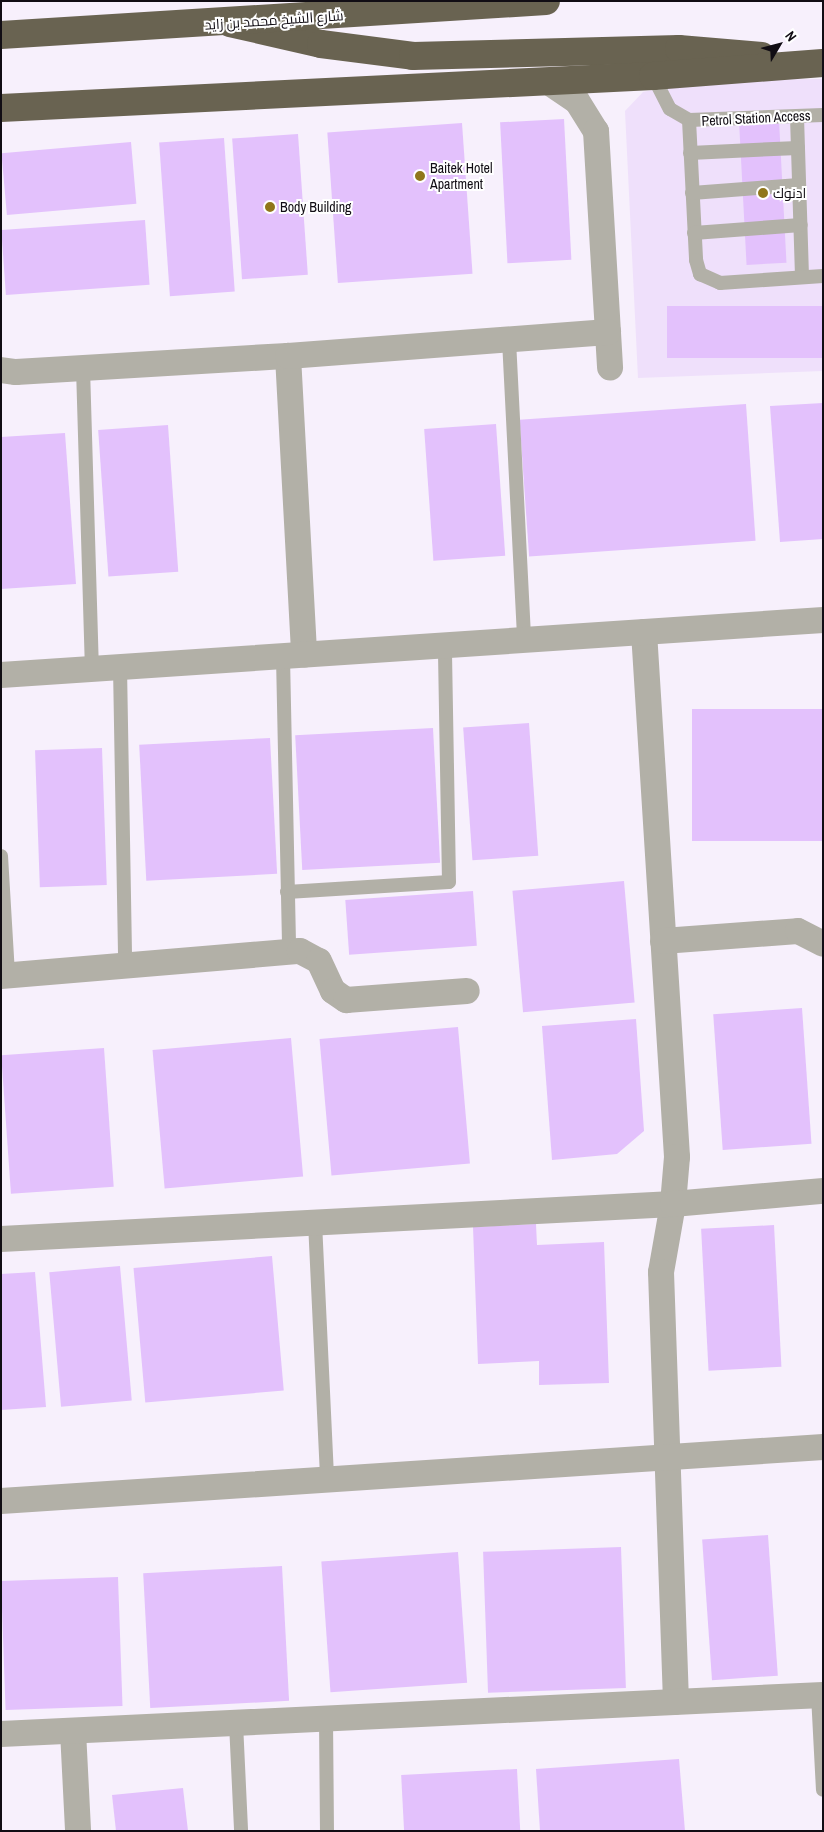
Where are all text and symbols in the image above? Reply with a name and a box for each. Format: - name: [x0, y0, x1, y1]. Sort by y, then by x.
- street label: شارع الشيخ محمد بن زايد: [204, 7, 344, 33]
- north arrow: [754, 20, 804, 70]
- text: N: [781, 27, 801, 45]
- street label: Petrol Station Access: [701, 107, 811, 129]
- place label: Baitek Hotel Apartment: [430, 160, 493, 192]
- marker: Baitek Hotel Apartment: [414, 170, 426, 182]
- place label: ادنوك: [773, 185, 806, 201]
- marker: ادنوك: [757, 187, 769, 199]
- place label: Body Building: [280, 199, 351, 215]
- marker: Body Building: [264, 201, 276, 213]

